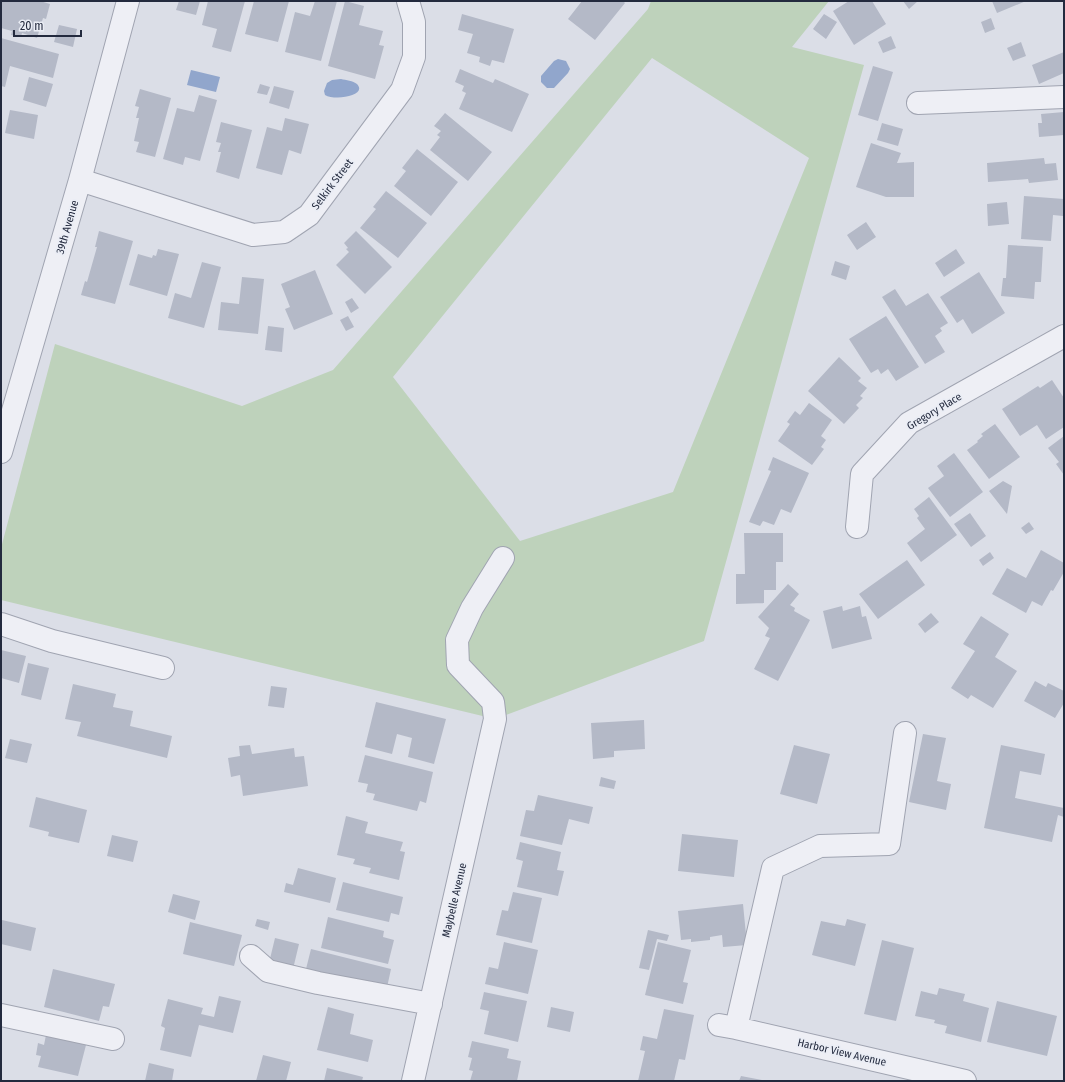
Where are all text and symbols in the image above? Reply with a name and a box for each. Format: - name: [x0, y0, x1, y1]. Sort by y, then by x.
- scale bar: [14, 12, 81, 38]
- text: 20 m: [20, 19, 44, 33]
- street label: Selkirk Street: [309, 156, 356, 212]
- street label: 39th Avenue: [54, 199, 81, 255]
- street label: Gregory Place: [905, 390, 964, 433]
- street label: Maybelle Avenue: [440, 862, 469, 939]
- street label: Harbor View Avenue: [796, 1036, 887, 1069]

